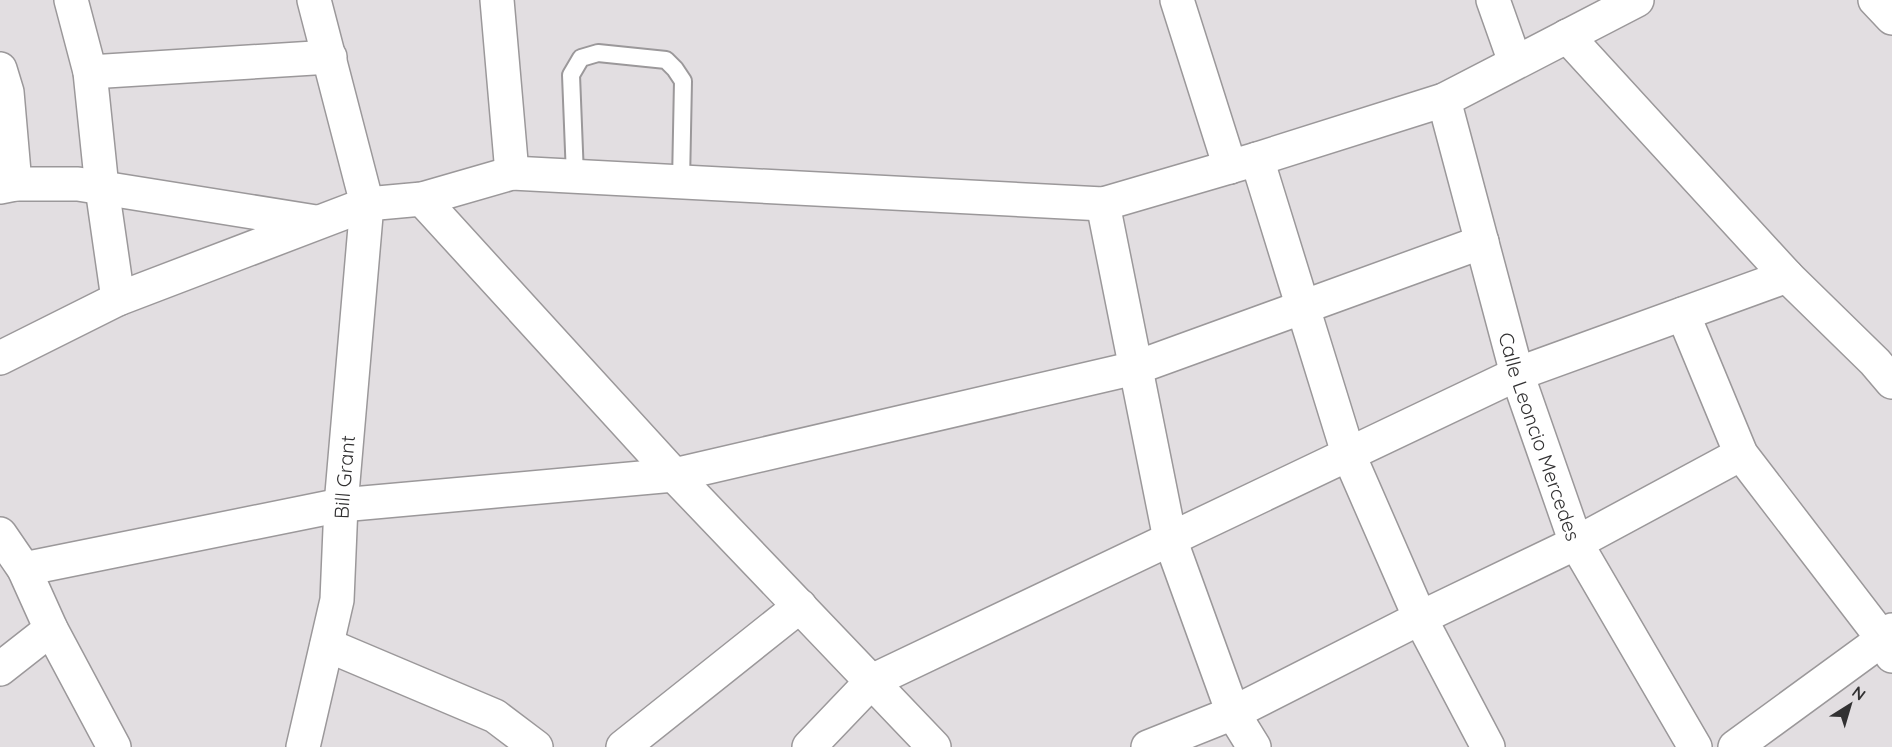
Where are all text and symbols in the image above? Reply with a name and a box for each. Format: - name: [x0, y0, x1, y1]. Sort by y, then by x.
- street label: Calle Leoncio Mercedes: [1494, 329, 1587, 544]
- street label: Bill Grant: [328, 434, 359, 519]
- north arrow: [1820, 675, 1880, 735]
- text: N: [1848, 681, 1870, 705]

